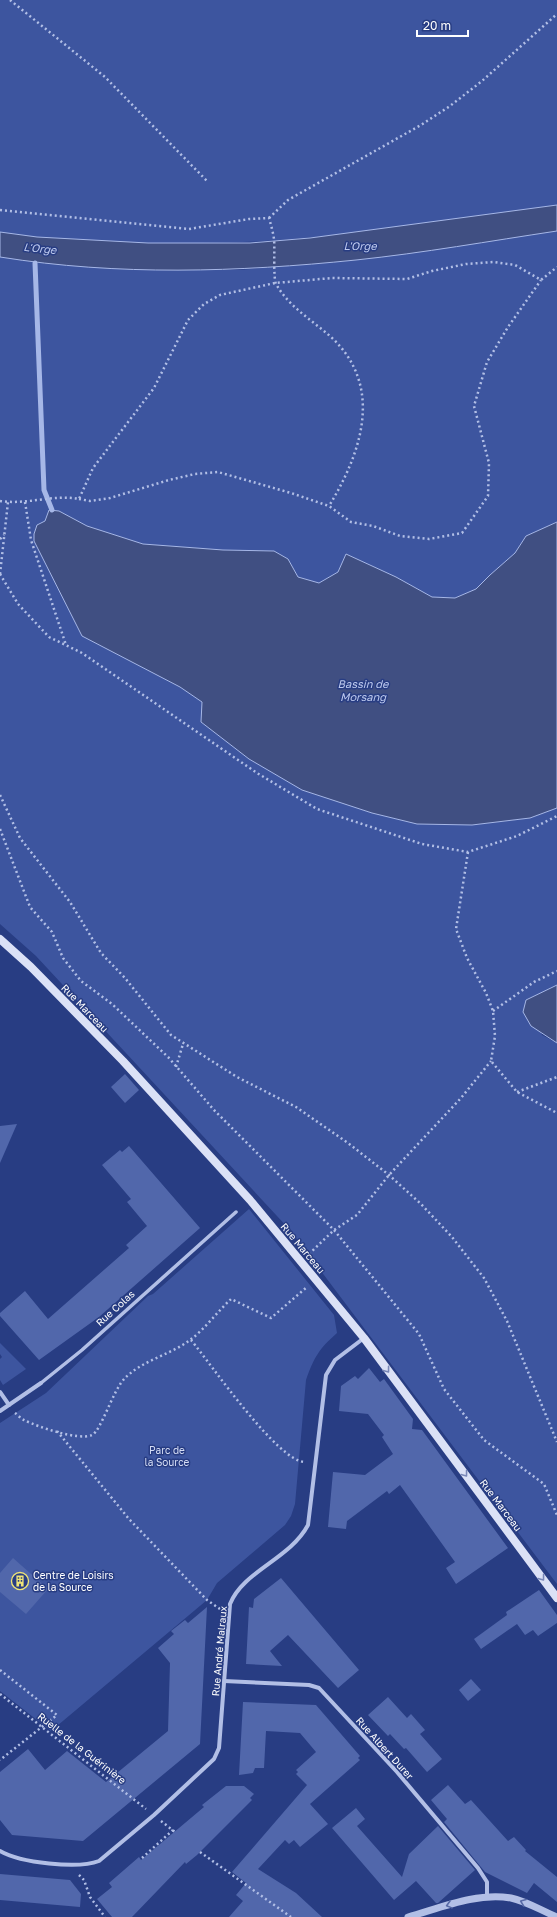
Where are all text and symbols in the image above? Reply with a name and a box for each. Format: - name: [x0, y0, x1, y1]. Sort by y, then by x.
- scale bar: [417, 12, 468, 38]
- text: 20 m: [423, 18, 451, 33]
- water label: L'Orge: [343, 239, 378, 253]
- water label: L'Orge: [23, 240, 59, 257]
- water label: Bassin de Morsang: [338, 677, 390, 704]
- street label: Rue Marceau: [59, 982, 111, 1034]
- street label: Rue Marceau: [278, 1220, 328, 1276]
- street label: Rue Colas: [93, 1288, 137, 1328]
- one-way arrow: [382, 1365, 389, 1372]
- park label: Parc de la Source: [145, 1444, 190, 1468]
- one-way arrow: [460, 1469, 467, 1476]
- street label: Rue Marceau: [478, 1477, 524, 1533]
- place label: Centre de Loisirs de la Source: [33, 1569, 114, 1593]
- building icon: Centre de Loisirs de la Source: [10, 1571, 30, 1591]
- one-way arrow: [538, 1574, 545, 1581]
- street label: Rue André Malraux: [209, 1605, 229, 1697]
- street label: Ruelle de la Guérinière: [36, 1710, 129, 1786]
- street label: Rue Albert Durer: [354, 1714, 416, 1782]
- one-way arrow: [519, 1899, 526, 1907]
- one-way arrow: [445, 1901, 452, 1909]

